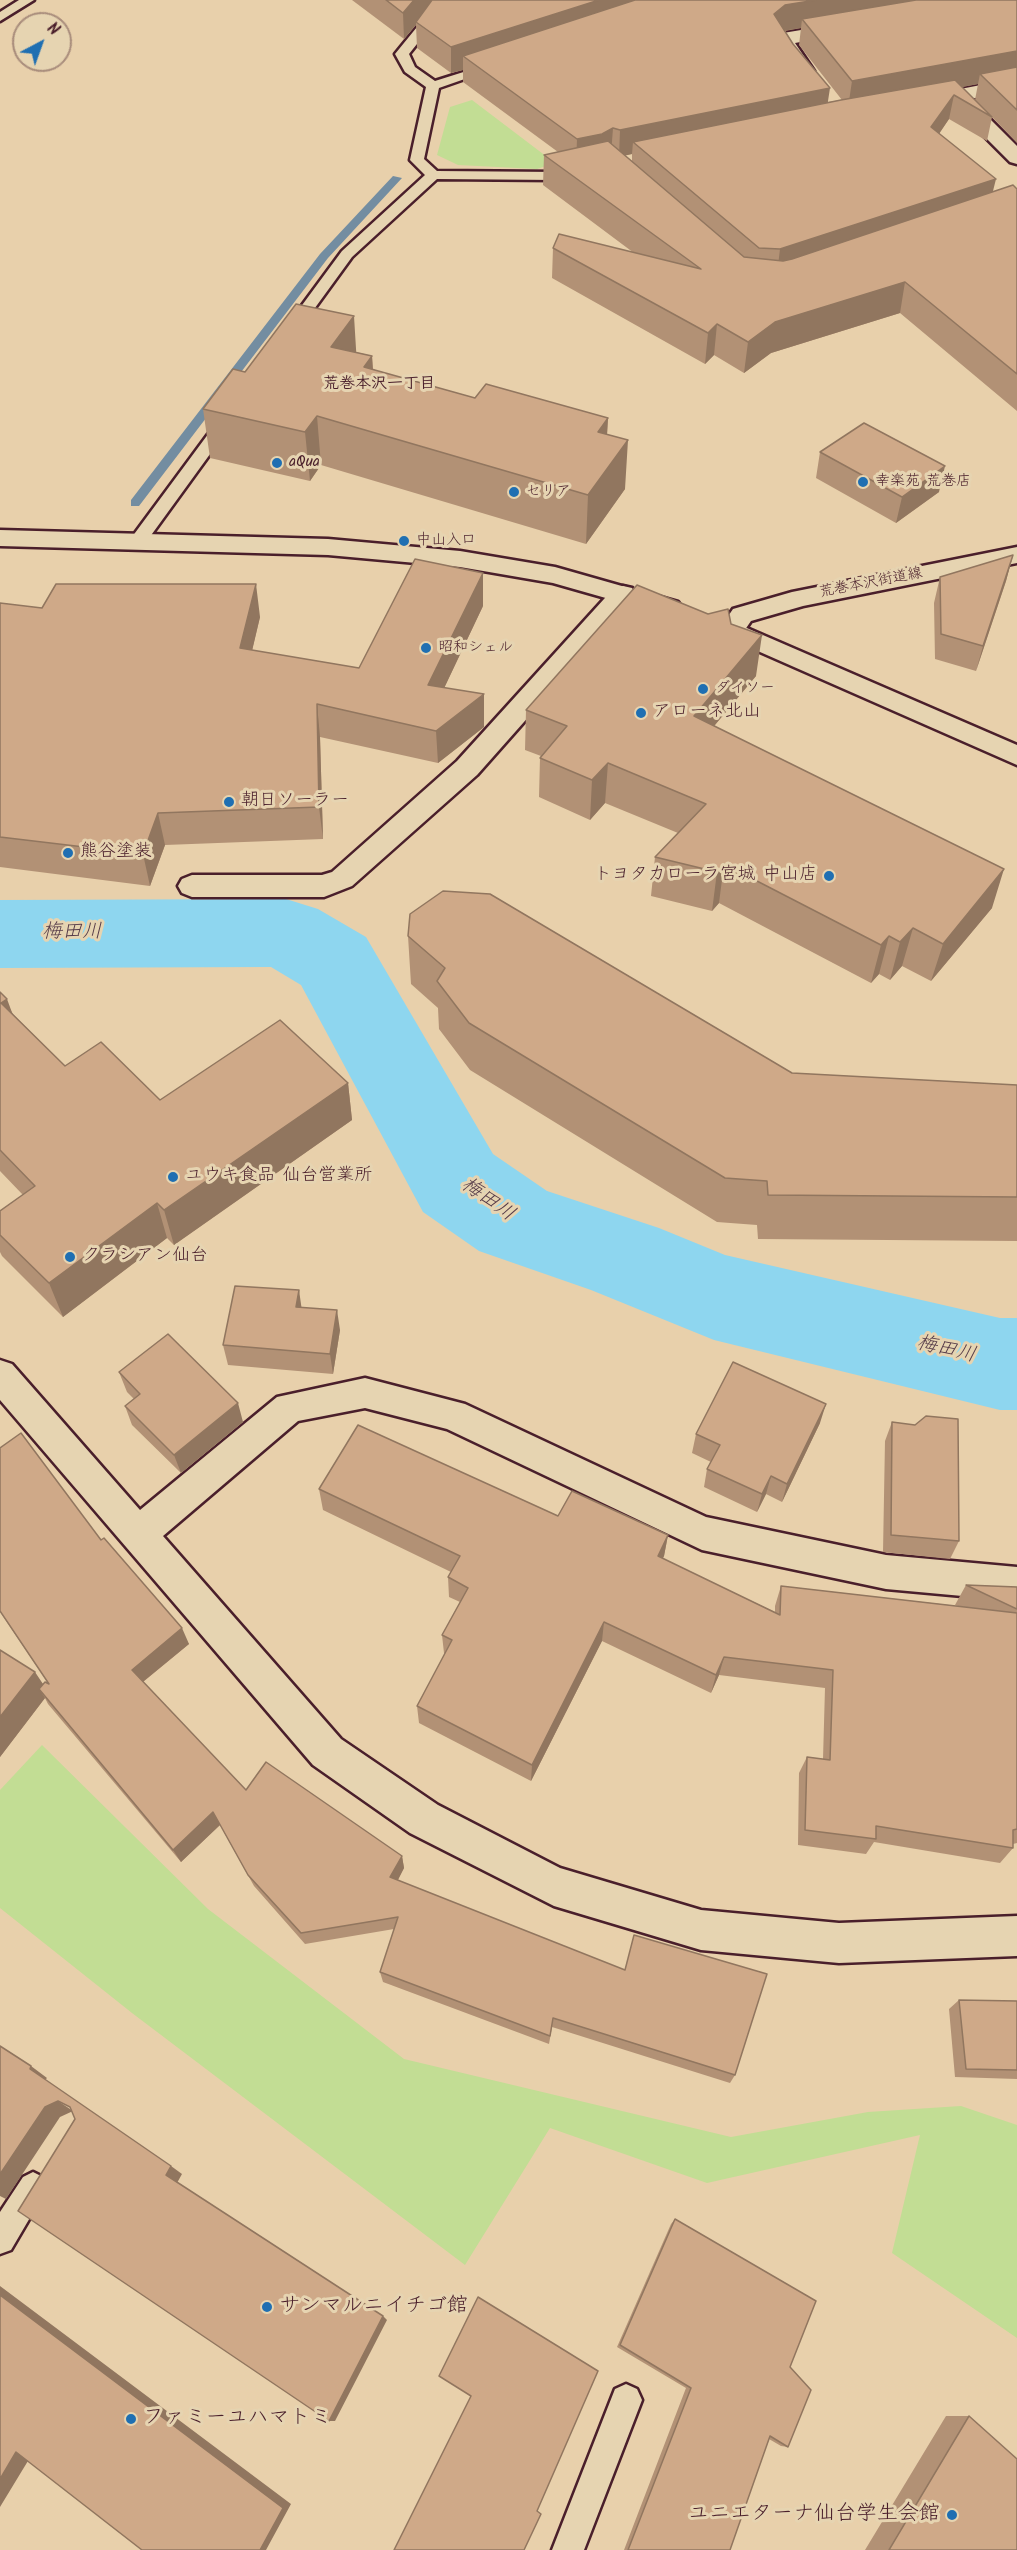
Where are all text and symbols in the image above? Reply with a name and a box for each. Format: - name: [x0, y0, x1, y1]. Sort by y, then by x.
- north arrow: [12, 12, 72, 72]
- text: N: [41, 17, 65, 42]
- district label: 荒巻本沢一丁目: [323, 375, 435, 395]
- place label: aQua: [289, 454, 320, 472]
- marker: aQua: [270, 456, 284, 470]
- place label: 幸楽苑 荒巻店: [875, 473, 971, 491]
- marker: 幸楽苑 荒巻店: [856, 475, 870, 489]
- place label: セリア: [526, 483, 571, 501]
- marker: セリア: [507, 485, 521, 499]
- place label: 中山入口: [416, 532, 476, 550]
- marker: 中山入口: [397, 534, 411, 548]
- street label: 荒巻本沢街道線: [818, 565, 924, 603]
- place label: 昭和シェル: [438, 639, 513, 657]
- marker: 昭和シェル: [419, 641, 433, 655]
- place label: ダイソー: [715, 680, 775, 698]
- marker: ダイソー: [696, 682, 710, 696]
- place label: アローネ北山: [653, 702, 761, 724]
- marker: アローネ北山: [634, 706, 648, 720]
- place label: 朝日ソーラー: [241, 791, 349, 813]
- marker: 朝日ソーラー: [222, 795, 236, 809]
- place label: 熊谷塗装: [80, 842, 152, 864]
- marker: 熊谷塗装: [61, 846, 75, 860]
- place label: トヨタカローラ宮城 中山店: [594, 865, 817, 887]
- marker: トヨタカローラ宮城 中山店: [822, 869, 836, 883]
- water label: 梅田川: [42, 922, 102, 946]
- place label: ユウキ食品 仙台営業所: [185, 1166, 372, 1188]
- marker: ユウキ食品 仙台営業所: [166, 1170, 180, 1184]
- water label: 梅田川: [456, 1174, 518, 1228]
- place label: クラシアン仙台: [82, 1246, 208, 1268]
- marker: クラシアン仙台: [63, 1250, 77, 1264]
- water label: 梅田川: [914, 1333, 978, 1369]
- place label: サンマルニイチゴ館: [279, 2294, 468, 2320]
- marker: サンマルニイチゴ館: [260, 2300, 274, 2314]
- place label: ファミーユハマトミ: [143, 2406, 332, 2432]
- marker: ファミーユハマトミ: [124, 2412, 138, 2426]
- place label: ユニエターナ仙台学生会館: [688, 2502, 940, 2528]
- marker: ユニエターナ仙台学生会館: [945, 2508, 959, 2522]

